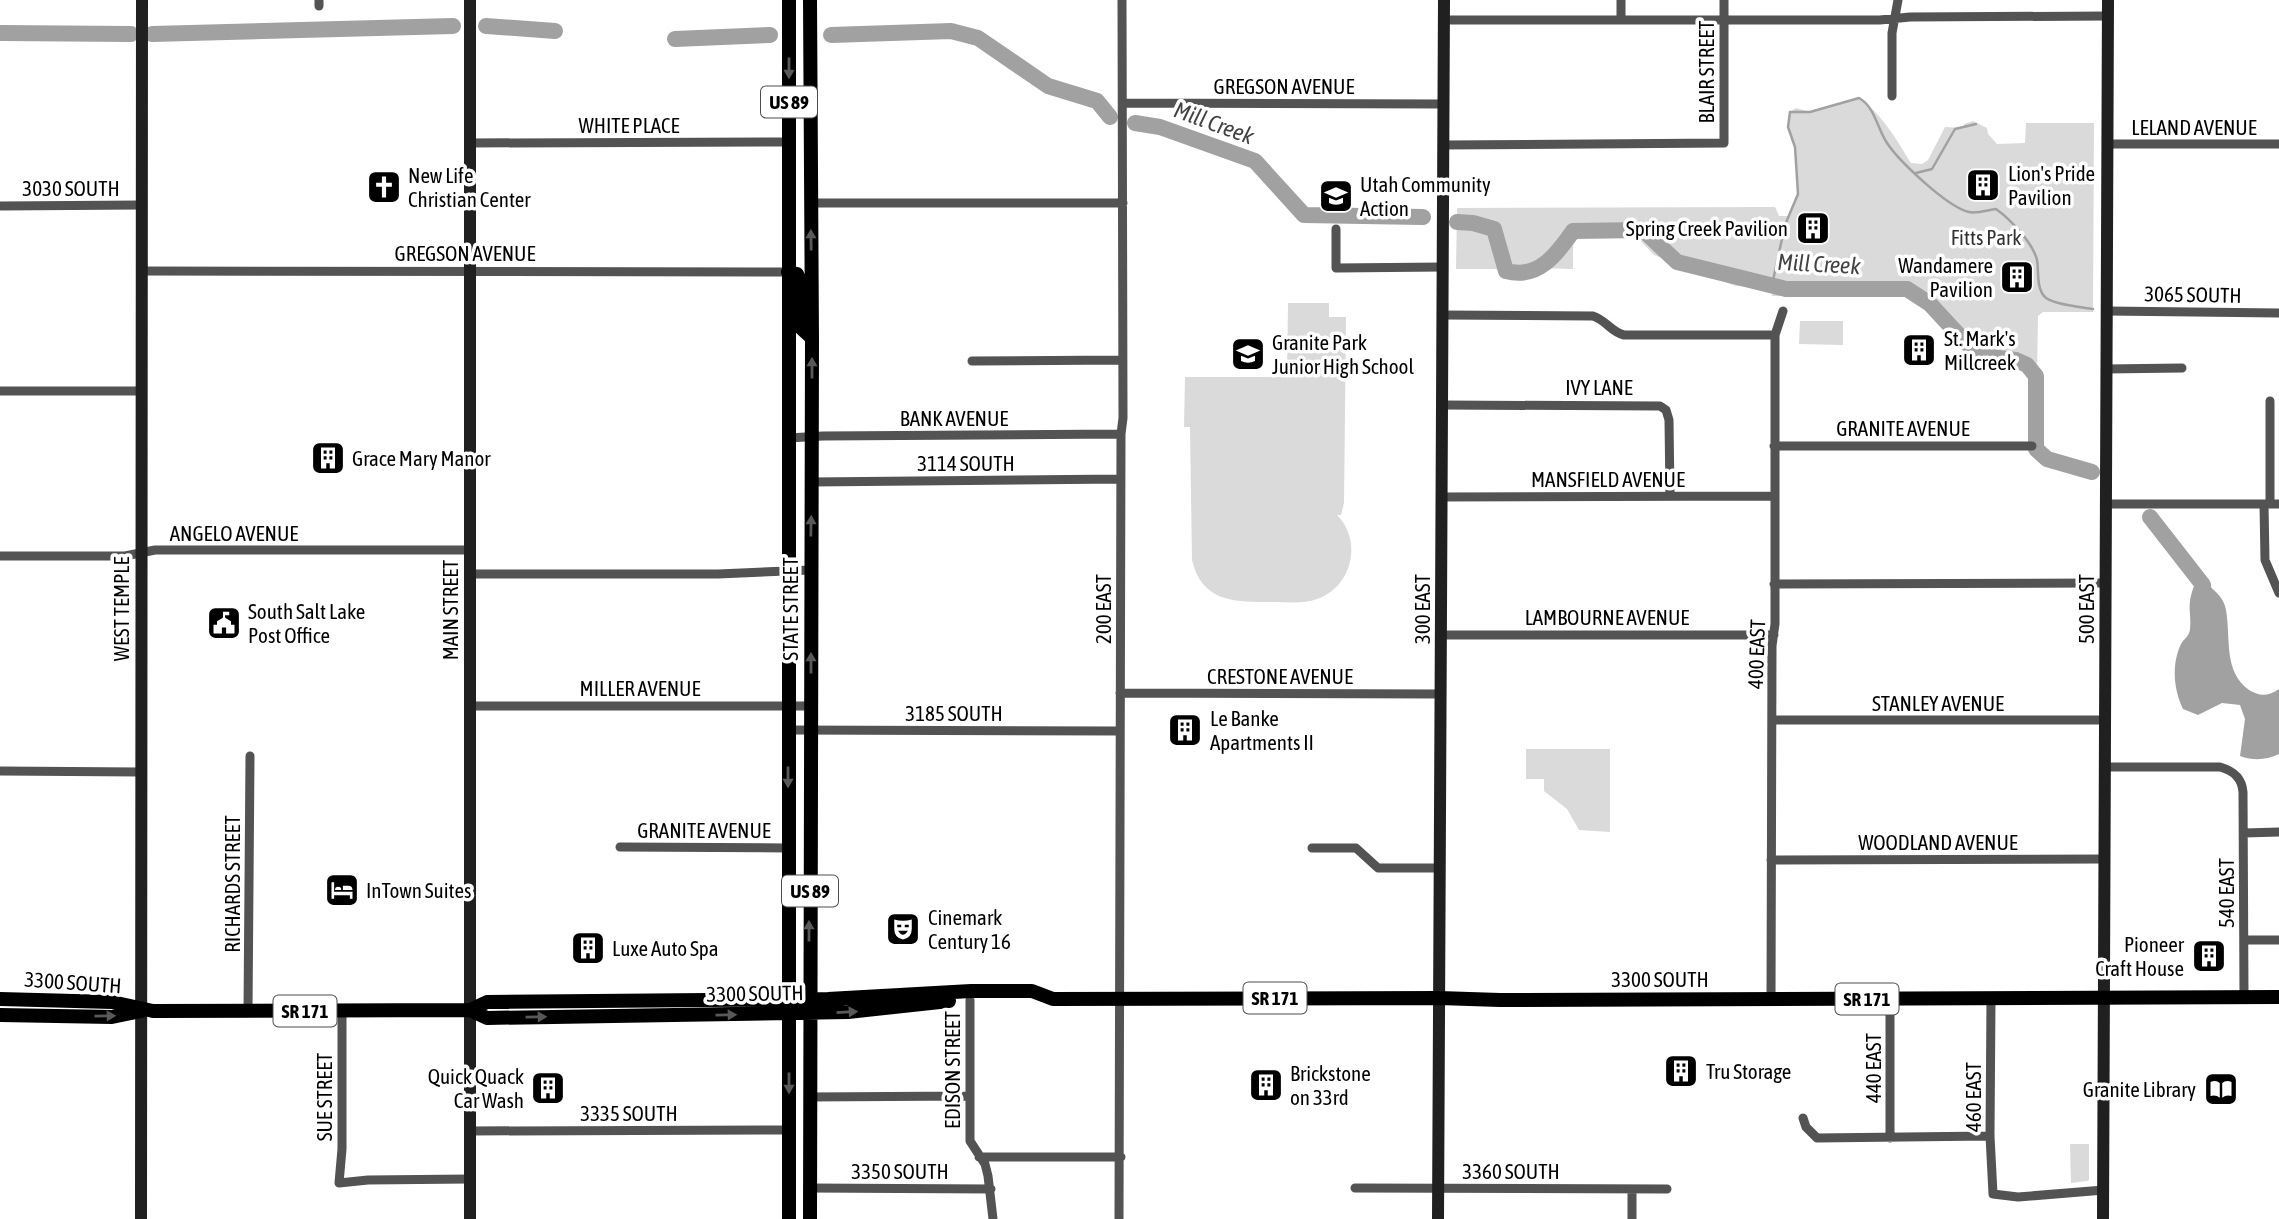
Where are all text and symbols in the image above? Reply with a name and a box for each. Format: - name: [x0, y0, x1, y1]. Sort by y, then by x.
- street label: BLAIR STREET: [1694, 21, 1718, 123]
- one-way arrow: [783, 57, 795, 79]
- street label: GREGSON AVENUE: [1214, 74, 1354, 98]
- road number: US 89: [761, 86, 817, 118]
- water label: Mill Creek: [1171, 97, 1258, 150]
- street label: WHITE PLACE: [579, 113, 680, 137]
- street label: LELAND AVENUE: [2131, 115, 2257, 139]
- place label: Lion's Pride Pavilion: [2008, 161, 2095, 209]
- place label: New Life Christian Center: [408, 163, 531, 211]
- building icon: Lion's Pride Pavilion: [1964, 166, 2002, 204]
- church icon: New Life Christian Center: [365, 168, 403, 206]
- place label: Utah Community Action: [1360, 172, 1491, 220]
- street label: 3030 SOUTH: [22, 176, 120, 200]
- school or university icon: Utah Community Action: [1317, 177, 1355, 215]
- building icon: Spring Creek Pavilion: [1794, 209, 1832, 247]
- place label: Spring Creek Pavilion: [1626, 216, 1788, 240]
- park label: Fitts Park: [1951, 225, 2021, 249]
- one-way arrow: [805, 229, 816, 251]
- street label: GREGSON AVENUE: [395, 241, 535, 265]
- water label: Mill Creek: [1777, 249, 1862, 279]
- place label: Wandamere Pavilion: [1898, 253, 1993, 301]
- building icon: Wandamere Pavilion: [1998, 258, 2036, 296]
- street label: 3065 SOUTH: [2144, 281, 2242, 307]
- place label: St. Mark's Millcreek: [1944, 326, 2016, 374]
- place label: Granite Park Junior High School: [1272, 330, 1414, 378]
- building icon: St. Mark's Millcreek: [1900, 331, 1938, 369]
- school or university icon: Granite Park Junior High School: [1229, 335, 1267, 373]
- one-way arrow: [806, 357, 818, 379]
- street label: IVY LANE: [1565, 375, 1633, 399]
- street label: BANK AVENUE: [900, 406, 1008, 430]
- street label: GRANITE AVENUE: [1836, 416, 1970, 440]
- building icon: Grace Mary Manor: [309, 439, 347, 477]
- place label: Grace Mary Manor: [352, 446, 491, 470]
- street label: 3114 SOUTH: [917, 451, 1015, 475]
- street label: MANSFIELD AVENUE: [1531, 467, 1685, 491]
- one-way arrow: [805, 515, 817, 537]
- street label: ANGELO AVENUE: [170, 521, 298, 545]
- street label: WEST TEMPLE: [109, 557, 133, 661]
- street label: STATE STREET: [778, 557, 802, 661]
- street label: MAIN STREET: [438, 560, 462, 660]
- street label: 200 EAST: [1091, 574, 1115, 644]
- street label: 300 EAST: [1410, 574, 1434, 644]
- street label: 500 EAST: [2074, 574, 2098, 644]
- place label: South Salt Lake Post Office: [248, 599, 365, 647]
- public building icon: South Salt Lake Post Office: [205, 604, 243, 642]
- street label: LAMBOURNE AVENUE: [1525, 605, 1689, 629]
- street label: 400 EAST: [1743, 619, 1769, 689]
- one-way arrow: [805, 652, 817, 674]
- street label: CRESTONE AVENUE: [1207, 664, 1353, 688]
- street label: MILLER AVENUE: [580, 676, 700, 700]
- street label: STANLEY AVENUE: [1872, 691, 2004, 715]
- street label: 3185 SOUTH: [905, 701, 1003, 725]
- place label: Le Banke Apartments II: [1210, 706, 1314, 754]
- building icon: Le Banke Apartments II: [1166, 711, 1204, 749]
- one-way arrow: [782, 767, 794, 789]
- street label: RICHARDS STREET: [220, 815, 244, 953]
- street label: GRANITE AVENUE: [637, 818, 771, 842]
- street label: WOODLAND AVENUE: [1858, 830, 2018, 854]
- street label: 540 EAST: [2214, 858, 2238, 928]
- hotel icon: InTown Suites: [323, 871, 361, 909]
- road number: US 89: [782, 876, 838, 906]
- place label: InTown Suites: [366, 878, 471, 902]
- place label: Cinemark Century 16: [928, 905, 1011, 953]
- theatre icon: Cinemark Century 16: [884, 910, 922, 948]
- one-way arrow: [803, 920, 815, 942]
- building icon: Luxe Auto Spa: [569, 929, 607, 967]
- place label: Pioneer Craft House: [2095, 932, 2185, 980]
- place label: Luxe Auto Spa: [612, 936, 719, 960]
- building icon: Pioneer Craft House: [2190, 937, 2228, 975]
- street label: 3300 SOUTH: [24, 967, 122, 997]
- street label: 3300 SOUTH: [1611, 967, 1709, 991]
- street label: 3300 SOUTH: [706, 980, 804, 1006]
- road number: SR 171: [1244, 982, 1306, 1014]
- road number: SR 171: [1836, 984, 1898, 1015]
- road number: SR 171: [274, 995, 336, 1026]
- one-way arrow: [836, 1006, 858, 1017]
- one-way arrow: [715, 1009, 737, 1021]
- one-way arrow: [94, 1011, 116, 1022]
- one-way arrow: [525, 1011, 547, 1023]
- street label: EDISON STREET: [940, 1011, 964, 1129]
- street label: 440 EAST: [1861, 1033, 1885, 1103]
- building icon: Tru Storage: [1662, 1052, 1700, 1090]
- street label: SUE STREET: [312, 1053, 336, 1141]
- place label: Tru Storage: [1706, 1059, 1791, 1083]
- place label: Brickstone on 33rd: [1290, 1061, 1371, 1109]
- street label: 460 EAST: [1961, 1062, 1985, 1132]
- place label: Quick Quack Car Wash: [428, 1064, 524, 1112]
- building icon: Brickstone on 33rd: [1247, 1066, 1285, 1104]
- building icon: Quick Quack Car Wash: [529, 1069, 567, 1107]
- library icon: Granite Library: [2202, 1070, 2240, 1108]
- one-way arrow: [783, 1072, 795, 1094]
- place label: Granite Library: [2083, 1077, 2196, 1101]
- street label: 3335 SOUTH: [580, 1101, 678, 1125]
- street label: 3350 SOUTH: [851, 1159, 949, 1183]
- street label: 3360 SOUTH: [1462, 1159, 1560, 1183]

